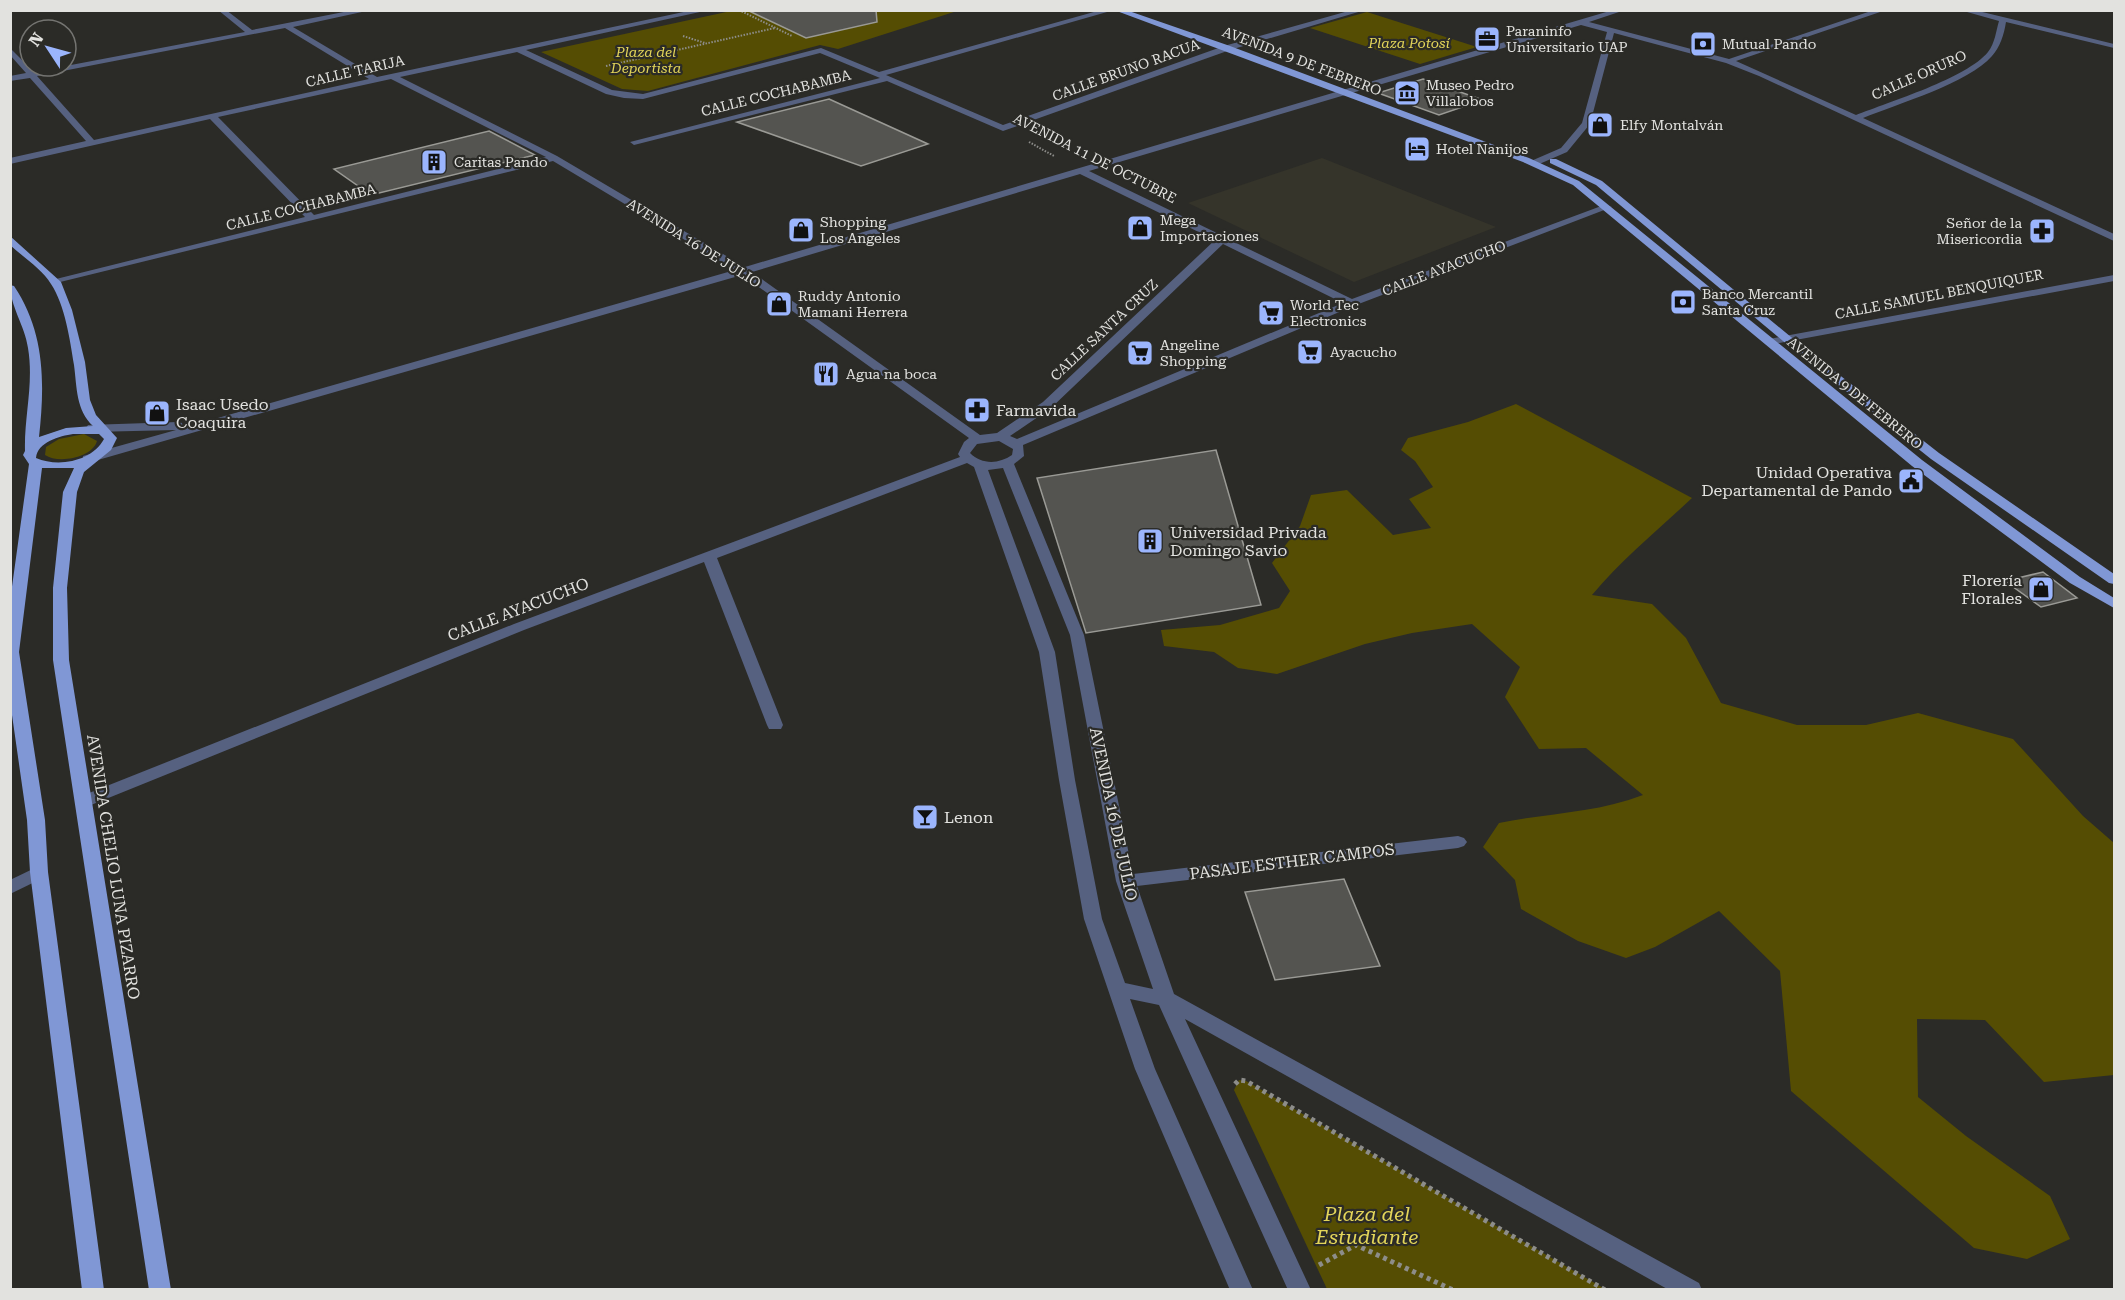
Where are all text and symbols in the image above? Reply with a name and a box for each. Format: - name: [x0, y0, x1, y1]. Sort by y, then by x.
- north arrow: [18, 18, 78, 78]
- street label: AVENIDA 9 DE FEBRERO: [1220, 23, 1384, 99]
- place label: Paraninfo Universitario UAP: [1506, 23, 1628, 55]
- office icon: Paraninfo Universitario UAP: [1472, 24, 1502, 54]
- text: N: [25, 29, 48, 50]
- bank icon: Mutual Pando: [1688, 29, 1718, 59]
- park label: Plaza Potosí: [1367, 35, 1450, 51]
- street label: CALLE BRUNO RACUA: [1050, 36, 1202, 104]
- place label: Mutual Pando: [1722, 36, 1816, 52]
- park label: Plaza del Deportista: [610, 44, 681, 76]
- street label: CALLE ORURO: [1869, 47, 1969, 103]
- street label: CALLE TARIJA: [304, 52, 406, 90]
- street label: CALLE COCHABAMBA: [699, 67, 853, 119]
- place label: Museo Pedro Villalobos: [1426, 77, 1514, 109]
- museum icon: Museo Pedro Villalobos: [1392, 78, 1422, 108]
- street label: AVENIDA 11 DE OCTUBRE: [1011, 110, 1179, 206]
- shop icon: Elfy Montalván: [1585, 110, 1615, 140]
- place label: Elfy Montalván: [1620, 117, 1723, 133]
- hotel icon: Hotel Nanijos: [1402, 134, 1432, 164]
- place label: Hotel Nanijos: [1436, 141, 1528, 157]
- building icon: Caritas Pando: [419, 147, 449, 177]
- place label: Caritas Pando: [454, 154, 548, 170]
- street label: CALLE COCHABAMBA: [224, 181, 378, 233]
- street label: AVENIDA 16 DE JULIO: [624, 195, 764, 291]
- place label: Mega Importaciones: [1160, 212, 1259, 244]
- shop icon: Mega Importaciones: [1125, 213, 1155, 243]
- place label: Shopping Los Angeles: [820, 214, 900, 246]
- shop icon: Shopping Los Angeles: [786, 215, 816, 245]
- place label: Señor de la Misericordia: [1937, 215, 2022, 247]
- pharmacy icon: Señor de la Misericordia: [2027, 216, 2057, 246]
- street label: CALLE AYACUCHO: [1380, 237, 1508, 299]
- street label: CALLE SAMUEL BENQUIQUER: [1833, 266, 2045, 322]
- street label: CALLE SANTA CRUZ: [1047, 276, 1161, 384]
- place label: Banco Mercantil Santa Cruz: [1702, 286, 1814, 318]
- bank icon: Banco Mercantil Santa Cruz: [1668, 287, 1698, 317]
- place label: Ruddy Antonio Mamani Herrera: [798, 288, 908, 320]
- shop icon: Ruddy Antonio Mamani Herrera: [764, 289, 794, 319]
- place label: World Tec Electronics: [1290, 297, 1367, 329]
- supermarket icon: World Tec Electronics: [1256, 298, 1286, 328]
- street label: AVENIDA 9 DE FEBRERO: [1784, 334, 1926, 452]
- place label: Angeline Shopping: [1160, 337, 1226, 369]
- supermarket icon: Ayacucho: [1295, 337, 1325, 367]
- supermarket icon: Angeline Shopping: [1125, 338, 1155, 368]
- place label: Ayacucho: [1330, 344, 1397, 360]
- restaurant icon: Agua na boca: [811, 359, 841, 389]
- place label: Agua na boca: [846, 366, 937, 382]
- place label: Isaac Usedo Coaquira: [176, 395, 269, 432]
- pharmacy icon: Farmavida: [962, 395, 992, 425]
- shop icon: Isaac Usedo Coaquira: [142, 398, 172, 428]
- place label: Farmavida: [996, 401, 1077, 420]
- place label: Unidad Operativa Departamental de Pando: [1701, 463, 1892, 500]
- public building icon: Unidad Operativa Departamental de Pando: [1896, 466, 1926, 496]
- place label: Universidad Privada Domingo Savio: [1170, 523, 1327, 560]
- building icon: Universidad Privada Domingo Savio: [1135, 526, 1165, 556]
- place label: Florería Florales: [1961, 571, 2022, 608]
- street label: CALLE AYACUCHO: [445, 574, 592, 645]
- shop icon: Florería Florales: [2026, 574, 2056, 604]
- street label: AVENIDA 16 DE JULIO: [1086, 726, 1141, 903]
- street label: AVENIDA CHELIO LUNA PIZARRO: [83, 733, 144, 1001]
- bar icon: Lenon: [910, 802, 940, 832]
- place label: Lenon: [944, 808, 993, 827]
- street label: PASAJE ESTHER CAMPOS: [1188, 839, 1396, 884]
- park label: Plaza del Estudiante: [1315, 1202, 1418, 1249]

